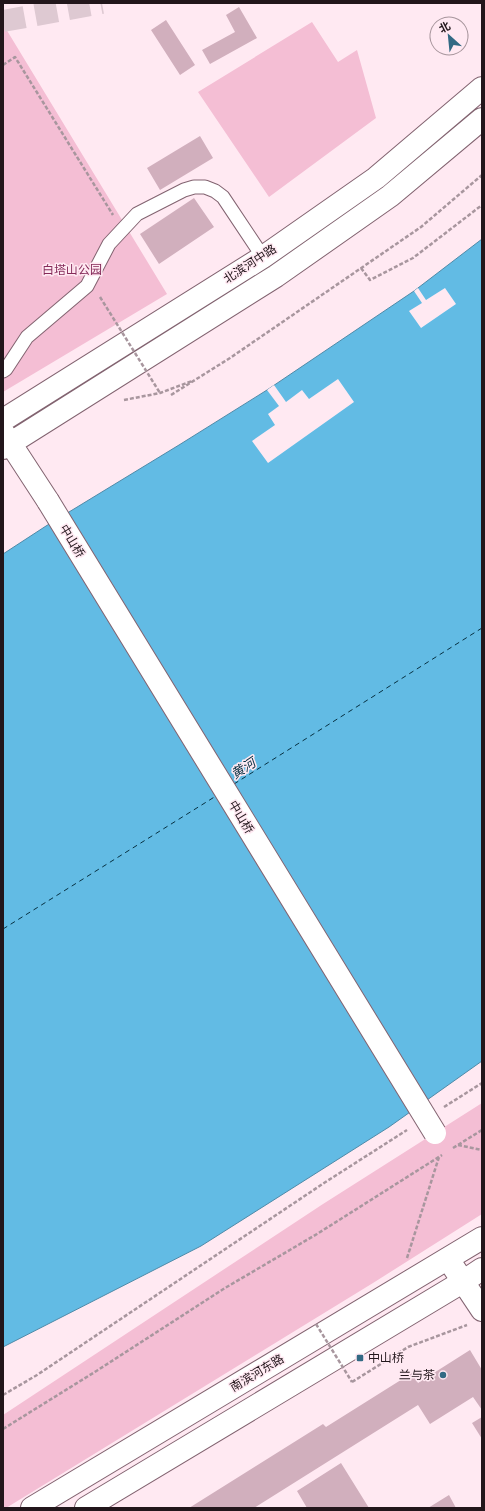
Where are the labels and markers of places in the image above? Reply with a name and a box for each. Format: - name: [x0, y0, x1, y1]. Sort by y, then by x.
- place label: 中山桥: [368, 1349, 404, 1366]
- marker: 中山桥: [355, 1353, 365, 1363]
- place label: 兰与茶: [399, 1366, 435, 1383]
- marker: 兰与茶: [438, 1370, 448, 1380]

